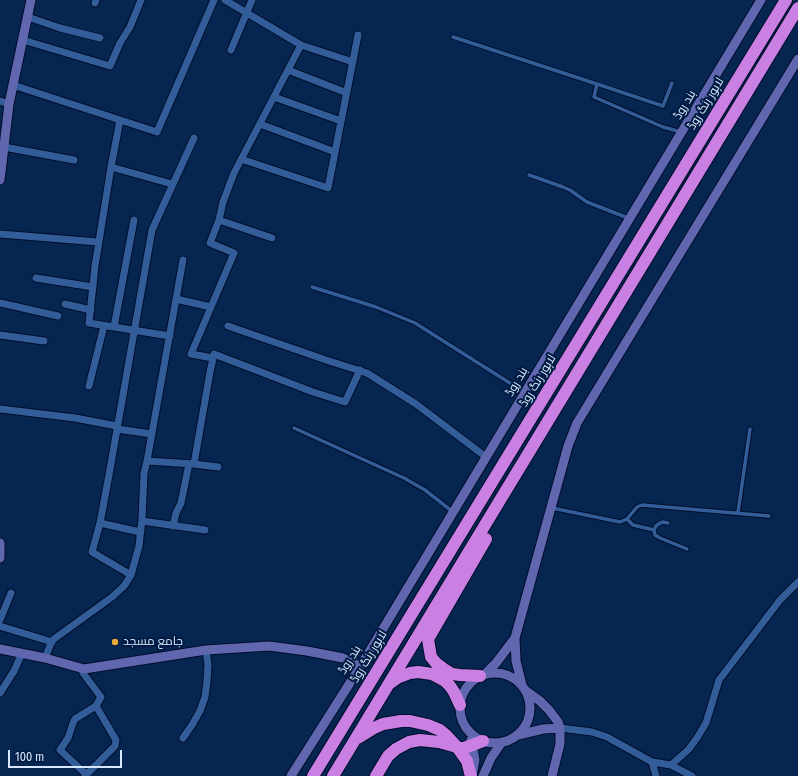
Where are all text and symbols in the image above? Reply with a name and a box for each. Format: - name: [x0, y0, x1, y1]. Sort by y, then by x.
- street label: لاہور رنگ روڈ: [685, 75, 727, 133]
- street label: بند روڈ: [671, 88, 699, 122]
- street label: لاہور رنگ روڈ: [517, 352, 559, 410]
- street label: بند روڈ: [503, 365, 531, 399]
- street label: لاہور رنگ روڈ: [348, 628, 390, 686]
- place label: جامع مسجد: [123, 635, 183, 649]
- marker: جامع مسجد: [110, 637, 120, 647]
- street label: بند روڈ: [336, 643, 364, 677]
- scale bar: [10, 742, 124, 768]
- text: 100 m: [15, 750, 44, 764]

